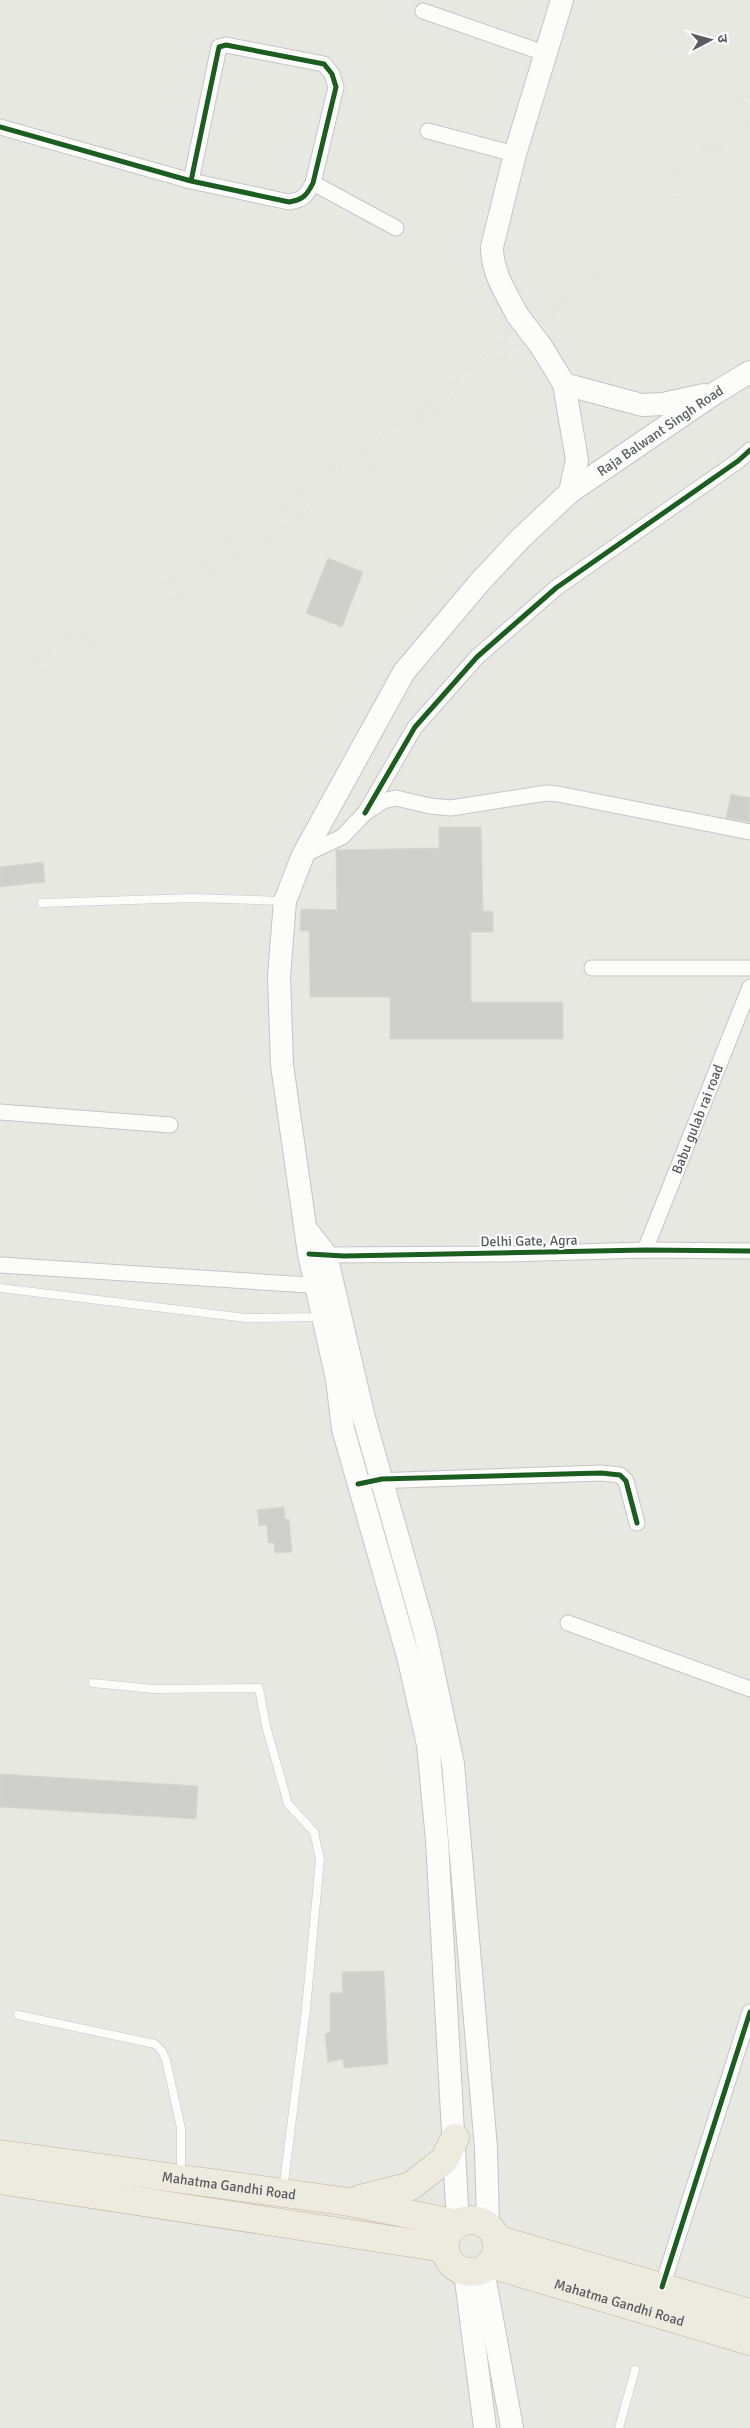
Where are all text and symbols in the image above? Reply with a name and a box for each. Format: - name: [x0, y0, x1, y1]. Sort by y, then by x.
- north arrow: [685, 15, 735, 65]
- text: उ: [714, 34, 731, 44]
- street label: Raja Balwant Singh Road: [594, 382, 726, 480]
- street label: Babu gulab rai road: [668, 1062, 727, 1176]
- street label: Delhi Gate, Agra: [480, 1232, 578, 1250]
- street label: Mahatma Gandhi Road: [161, 2168, 297, 2203]
- street label: Mahatma Gandhi Road: [552, 2275, 687, 2330]

